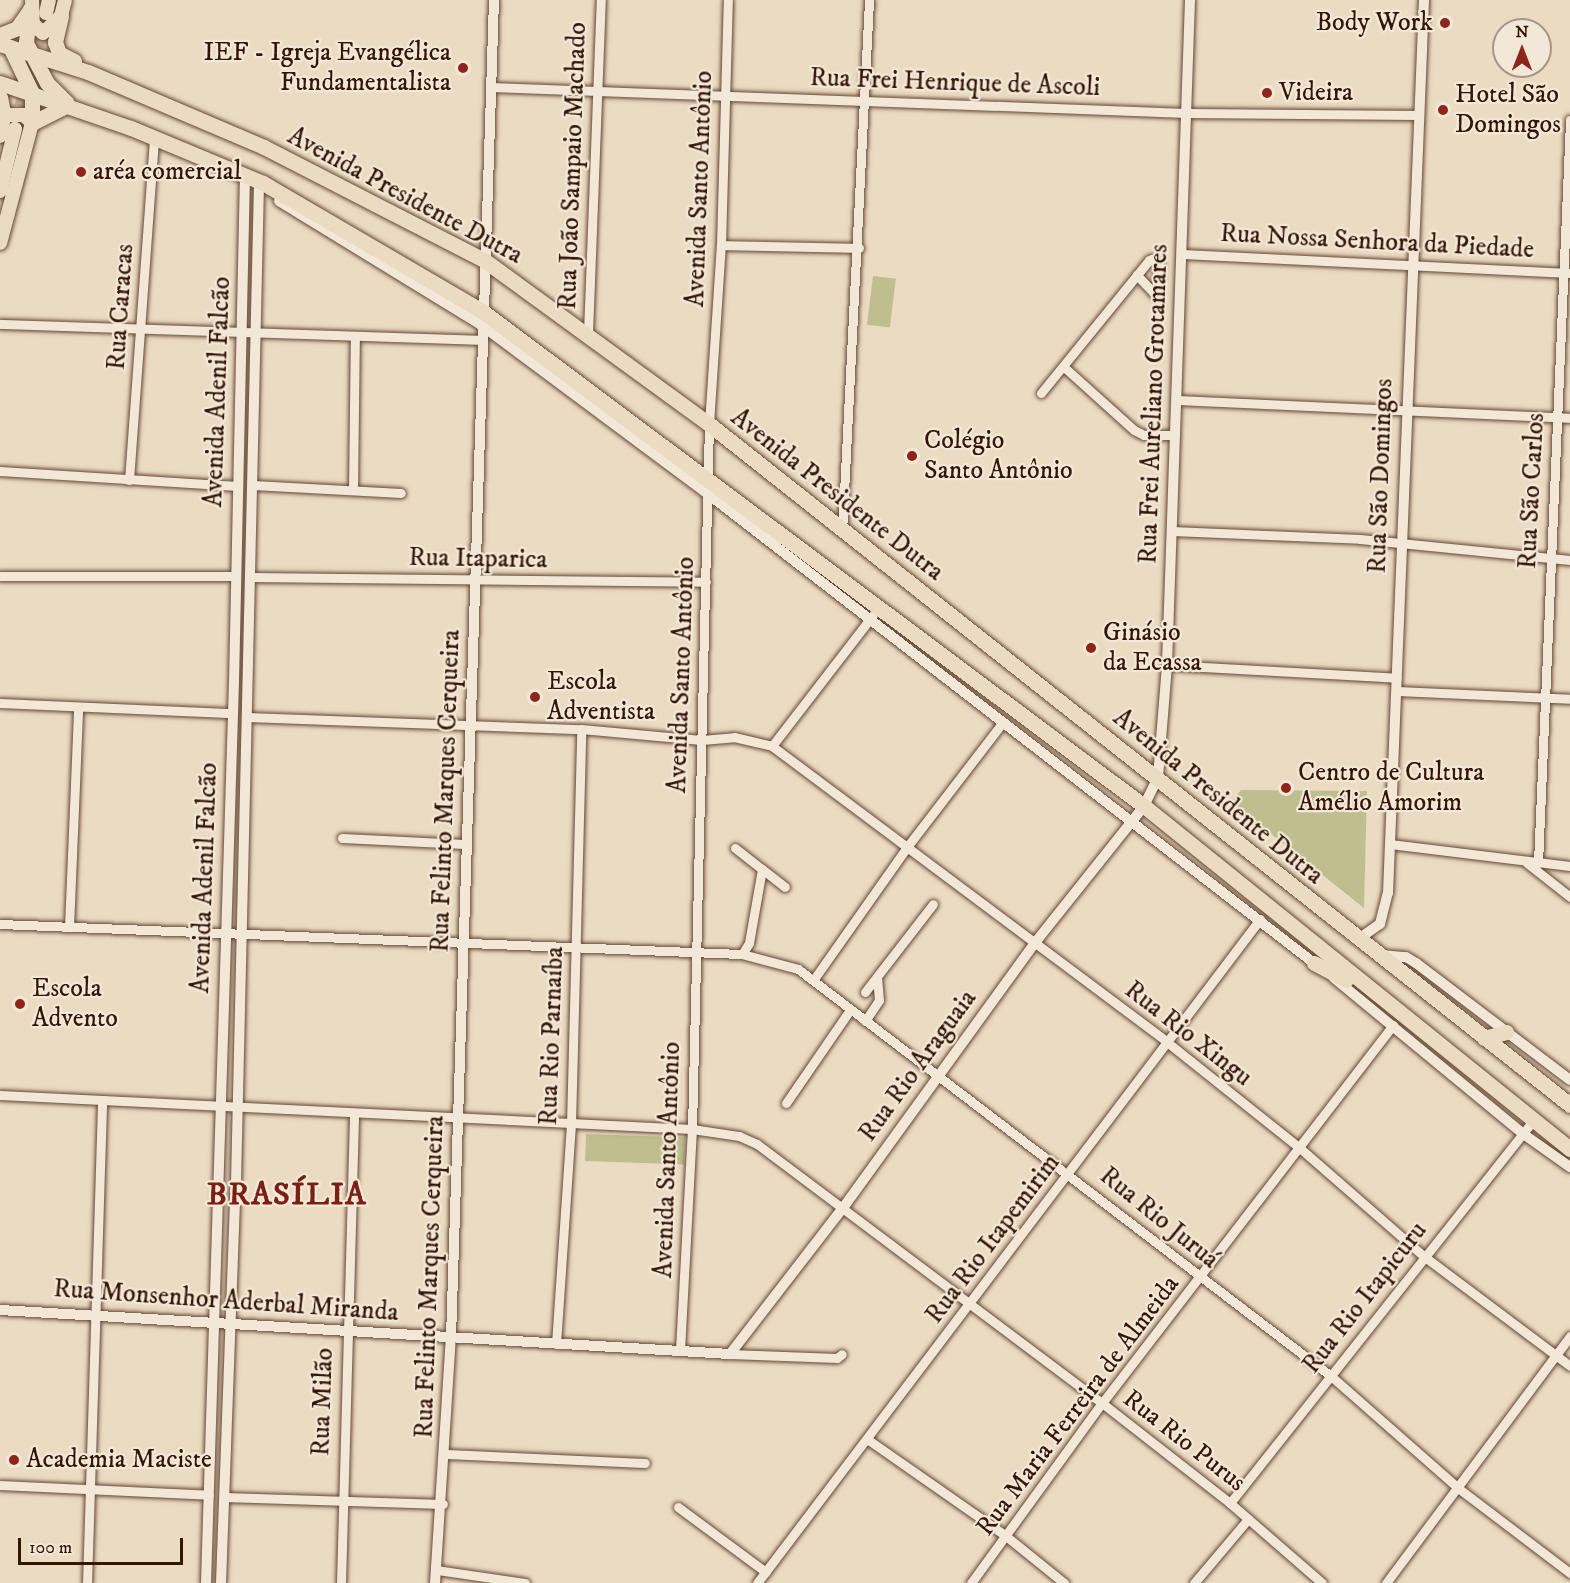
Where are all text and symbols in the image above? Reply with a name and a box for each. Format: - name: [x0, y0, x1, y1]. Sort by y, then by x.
- place label: Body Work: [1316, 7, 1433, 39]
- marker: Body Work: [1438, 16, 1452, 30]
- north arrow: [1492, 18, 1552, 78]
- street label: Rua João Sampaio Machado: [552, 22, 594, 310]
- text: N: [1515, 22, 1529, 42]
- place label: IEF - Igreja Evangélica Fundamentalista: [203, 37, 451, 98]
- marker: IEF - Igreja Evangélica Fundamentalista: [456, 61, 470, 75]
- street label: Rua Frei Henrique de Ascoli: [809, 62, 1101, 104]
- street label: Avenida Santo Antônio: [680, 70, 720, 308]
- place label: Videira: [1279, 77, 1353, 109]
- place label: Hotel São Domingos: [1455, 79, 1561, 140]
- marker: Videira: [1260, 86, 1274, 100]
- marker: Hotel São Domingos: [1436, 103, 1450, 117]
- street label: Avenida Presidente Dutra: [282, 121, 528, 271]
- place label: aréa comercial: [93, 156, 241, 188]
- marker: aréa comercial: [74, 165, 88, 179]
- street label: Rua Nossa Senhora da Piedade: [1219, 218, 1535, 266]
- street label: Rua Caracas: [101, 243, 141, 371]
- street label: Rua Frei Aureliano Grotamares: [1133, 243, 1175, 565]
- street label: Avenida Adenil Falcão: [198, 276, 238, 508]
- street label: Rua São Domingos: [1362, 378, 1400, 574]
- street label: Avenida Presidente Dutra: [724, 402, 950, 588]
- street label: Rua São Carlos: [1512, 412, 1552, 570]
- place label: Colégio Santo Antônio: [924, 425, 1073, 486]
- marker: Colégio Santo Antônio: [905, 449, 919, 463]
- street label: Rua Itaparica: [408, 542, 548, 576]
- street label: Avenida Santo Antônio: [662, 556, 702, 794]
- place label: Ginásio da Ecassa: [1103, 617, 1202, 678]
- street label: Rua Felinto Marques Cerqueira: [425, 629, 467, 953]
- marker: Ginásio da Ecassa: [1084, 641, 1098, 655]
- place label: Escola Adventista: [547, 666, 655, 728]
- marker: Escola Adventista: [528, 690, 542, 704]
- street label: Avenida Presidente Dutra: [1106, 702, 1330, 892]
- place label: Centro de Cultura Amélio Amorim: [1298, 757, 1484, 819]
- street label: Avenida Adenil Falcão: [185, 762, 225, 994]
- marker: Centro de Cultura Amélio Amorim: [1279, 781, 1293, 795]
- street label: Rua Rio Parnaíba: [533, 946, 571, 1126]
- place label: Escola Advento: [32, 973, 118, 1034]
- street label: Rua Rio Xingu: [1118, 975, 1258, 1093]
- street label: Rua Rio Araguaia: [852, 984, 984, 1148]
- marker: Escola Advento: [13, 997, 27, 1011]
- street label: Avenida Santo Antônio: [648, 1041, 688, 1279]
- street label: Rua Felinto Marques Cerqueira: [409, 1115, 451, 1439]
- street label: Rua Rio Itapemirim: [919, 1148, 1067, 1330]
- street label: Rua Rio Juruá: [1093, 1160, 1225, 1276]
- district label: BRASÍLIA: [207, 1176, 367, 1214]
- street label: Rua Rio Itapicuru: [1296, 1216, 1434, 1380]
- street label: Rua Maria Ferreira de Almeida: [970, 1270, 1186, 1542]
- street label: Rua Monsenhor Aderbal Miranda: [52, 1273, 400, 1329]
- street label: Rua Milão: [306, 1347, 340, 1457]
- street label: Rua Rio Purus: [1116, 1383, 1252, 1499]
- place label: Academia Maciste: [26, 1444, 212, 1476]
- marker: Academia Maciste: [7, 1453, 21, 1467]
- scale bar: [21, 1526, 186, 1564]
- text: 100 m: [29, 1537, 72, 1559]

